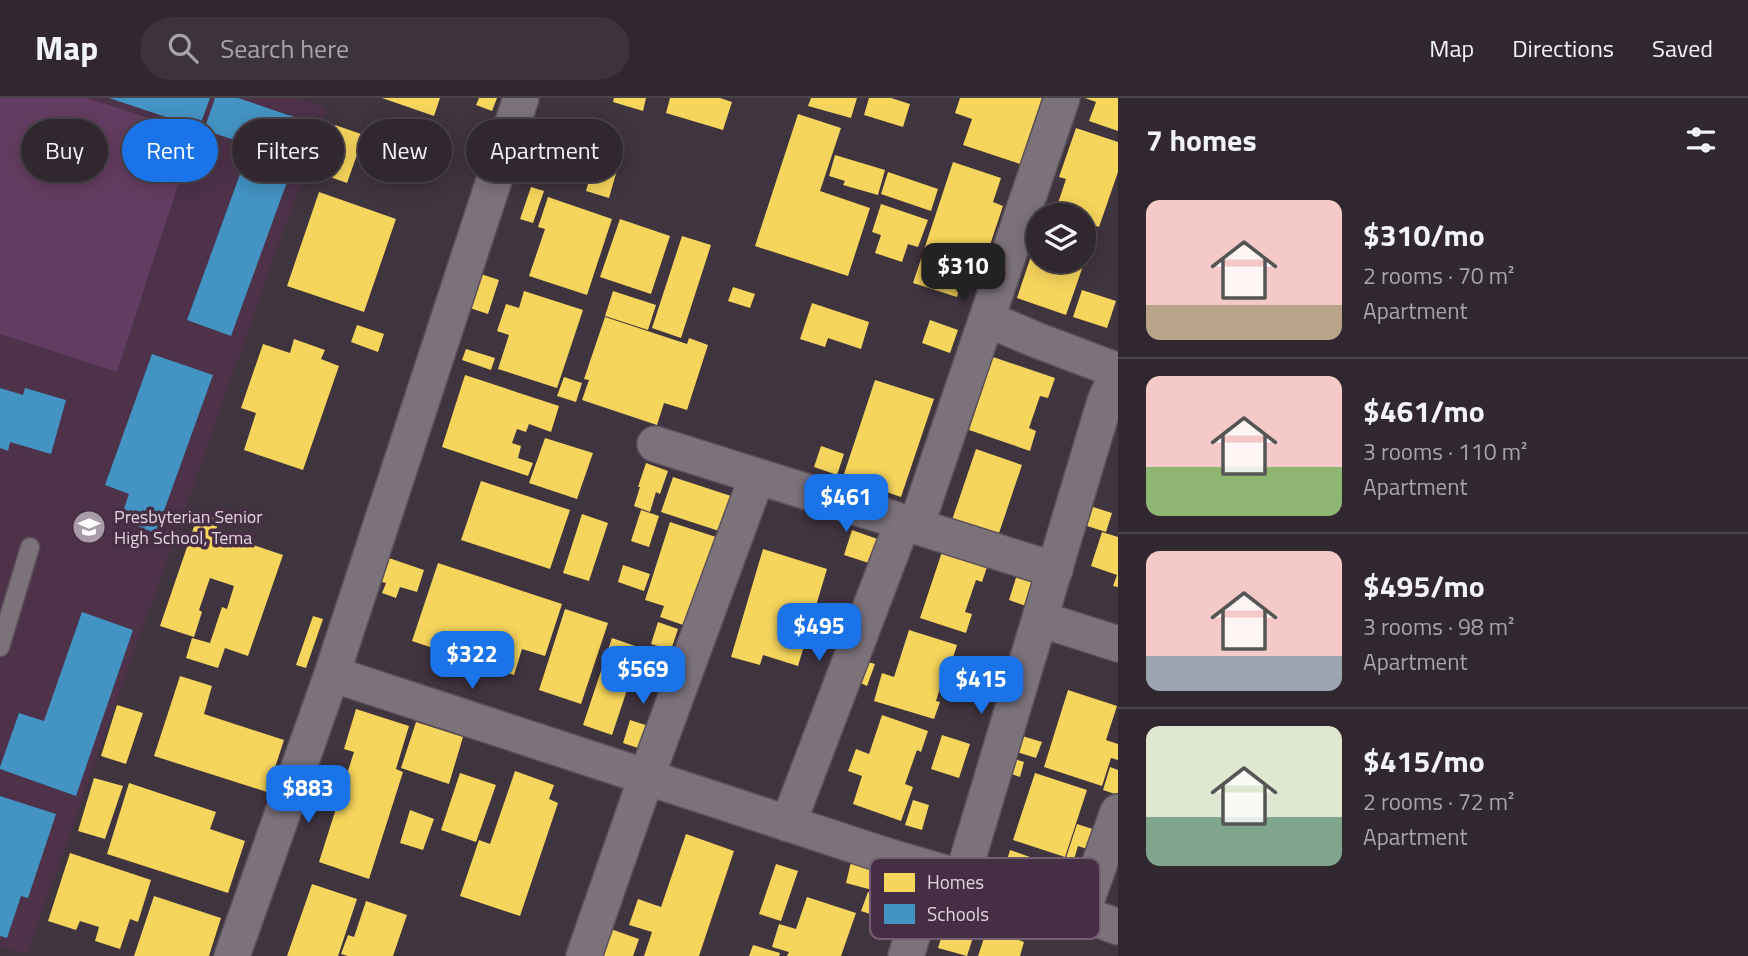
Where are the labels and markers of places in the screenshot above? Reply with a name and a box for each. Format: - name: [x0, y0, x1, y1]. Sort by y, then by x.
- pin: $310: [922, 244, 1004, 303]
- pin: $461: [805, 474, 887, 534]
- place label: Presbyterian Senior High School, Tema: [114, 503, 263, 551]
- school or university icon: Presbyterian Senior High School, Tema: [70, 508, 108, 546]
- pin: $495: [778, 603, 860, 663]
- pin: $322: [431, 632, 513, 691]
- pin: $569: [602, 646, 684, 706]
- pin: $415: [940, 656, 1022, 716]
- pin: $883: [267, 766, 349, 825]

